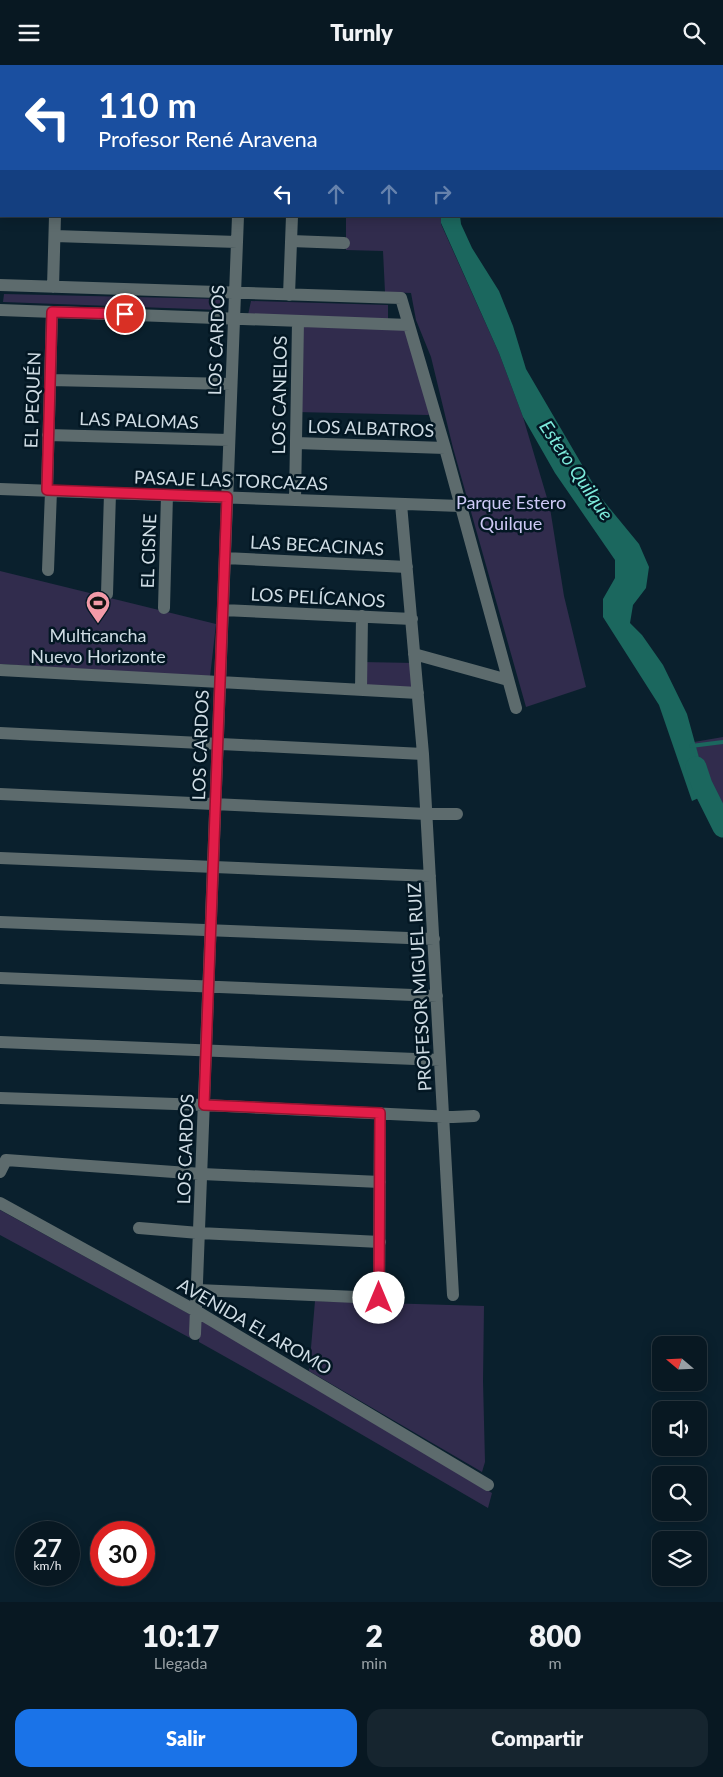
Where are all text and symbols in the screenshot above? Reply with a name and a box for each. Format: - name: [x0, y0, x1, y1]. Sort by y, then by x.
- icon: menu: [15, 19, 43, 47]
- text: Turnly: [330, 19, 393, 46]
- icon: search: [680, 19, 708, 47]
- text: 110 m: [98, 83, 197, 125]
- icon: left: [15, 85, 80, 150]
- text: Profesor René Aravena: [98, 125, 318, 152]
- icon: left: [269, 180, 297, 208]
- icon: ahead: [322, 180, 350, 208]
- icon: ahead: [375, 180, 403, 208]
- icon: right: [428, 180, 456, 208]
- street label: LOS CARDOS: [203, 284, 229, 396]
- pin: [104, 293, 146, 335]
- icon: arrive: [111, 300, 139, 328]
- street label: LOS CANELOS: [267, 336, 291, 454]
- street label: EL PEQUÉN: [19, 351, 45, 449]
- street label: LAS PALOMAS: [79, 407, 199, 433]
- street label: LOS ALBATROS: [307, 415, 435, 441]
- water label: Estero Quilque: [535, 416, 619, 524]
- street label: PASAJE LAS TORCAZAS: [134, 466, 328, 494]
- park label: Parque Estero Quilque: [456, 491, 566, 534]
- street label: EL CISNE: [136, 513, 160, 589]
- street label: LAS BECACINAS: [249, 531, 385, 559]
- street label: LOS PELÍCANOS: [250, 582, 386, 612]
- sports icon: Multicancha Nuevo Horizonte: [85, 590, 111, 624]
- place label: Multicancha Nuevo Horizonte: [30, 624, 166, 667]
- street label: LOS CARDOS: [187, 689, 213, 801]
- street label: PROFESOR MIGUEL RUIZ: [403, 882, 435, 1092]
- street label: LOS CARDOS: [172, 1093, 198, 1205]
- position arrow: [352, 1271, 404, 1323]
- street label: AVENIDA EL AROMO: [174, 1273, 336, 1379]
- north arrow: [652, 1336, 708, 1391]
- map controls: [652, 1336, 707, 1586]
- button: sound: [652, 1401, 707, 1456]
- button: search: [652, 1466, 707, 1521]
- speed limit sign: 30: [90, 1521, 155, 1586]
- button: layers: [652, 1531, 707, 1586]
- text: 27: [33, 1532, 62, 1562]
- text: km/h: [33, 1558, 62, 1573]
- text: 10:17: [142, 1617, 219, 1653]
- text: 2: [365, 1617, 383, 1653]
- text: 800: [529, 1617, 581, 1653]
- text: Llegada: [154, 1653, 207, 1672]
- text: min: [361, 1653, 387, 1672]
- text: m: [548, 1653, 562, 1672]
- button: Salir: [15, 1709, 357, 1767]
- button: Compartir: [367, 1709, 708, 1767]

